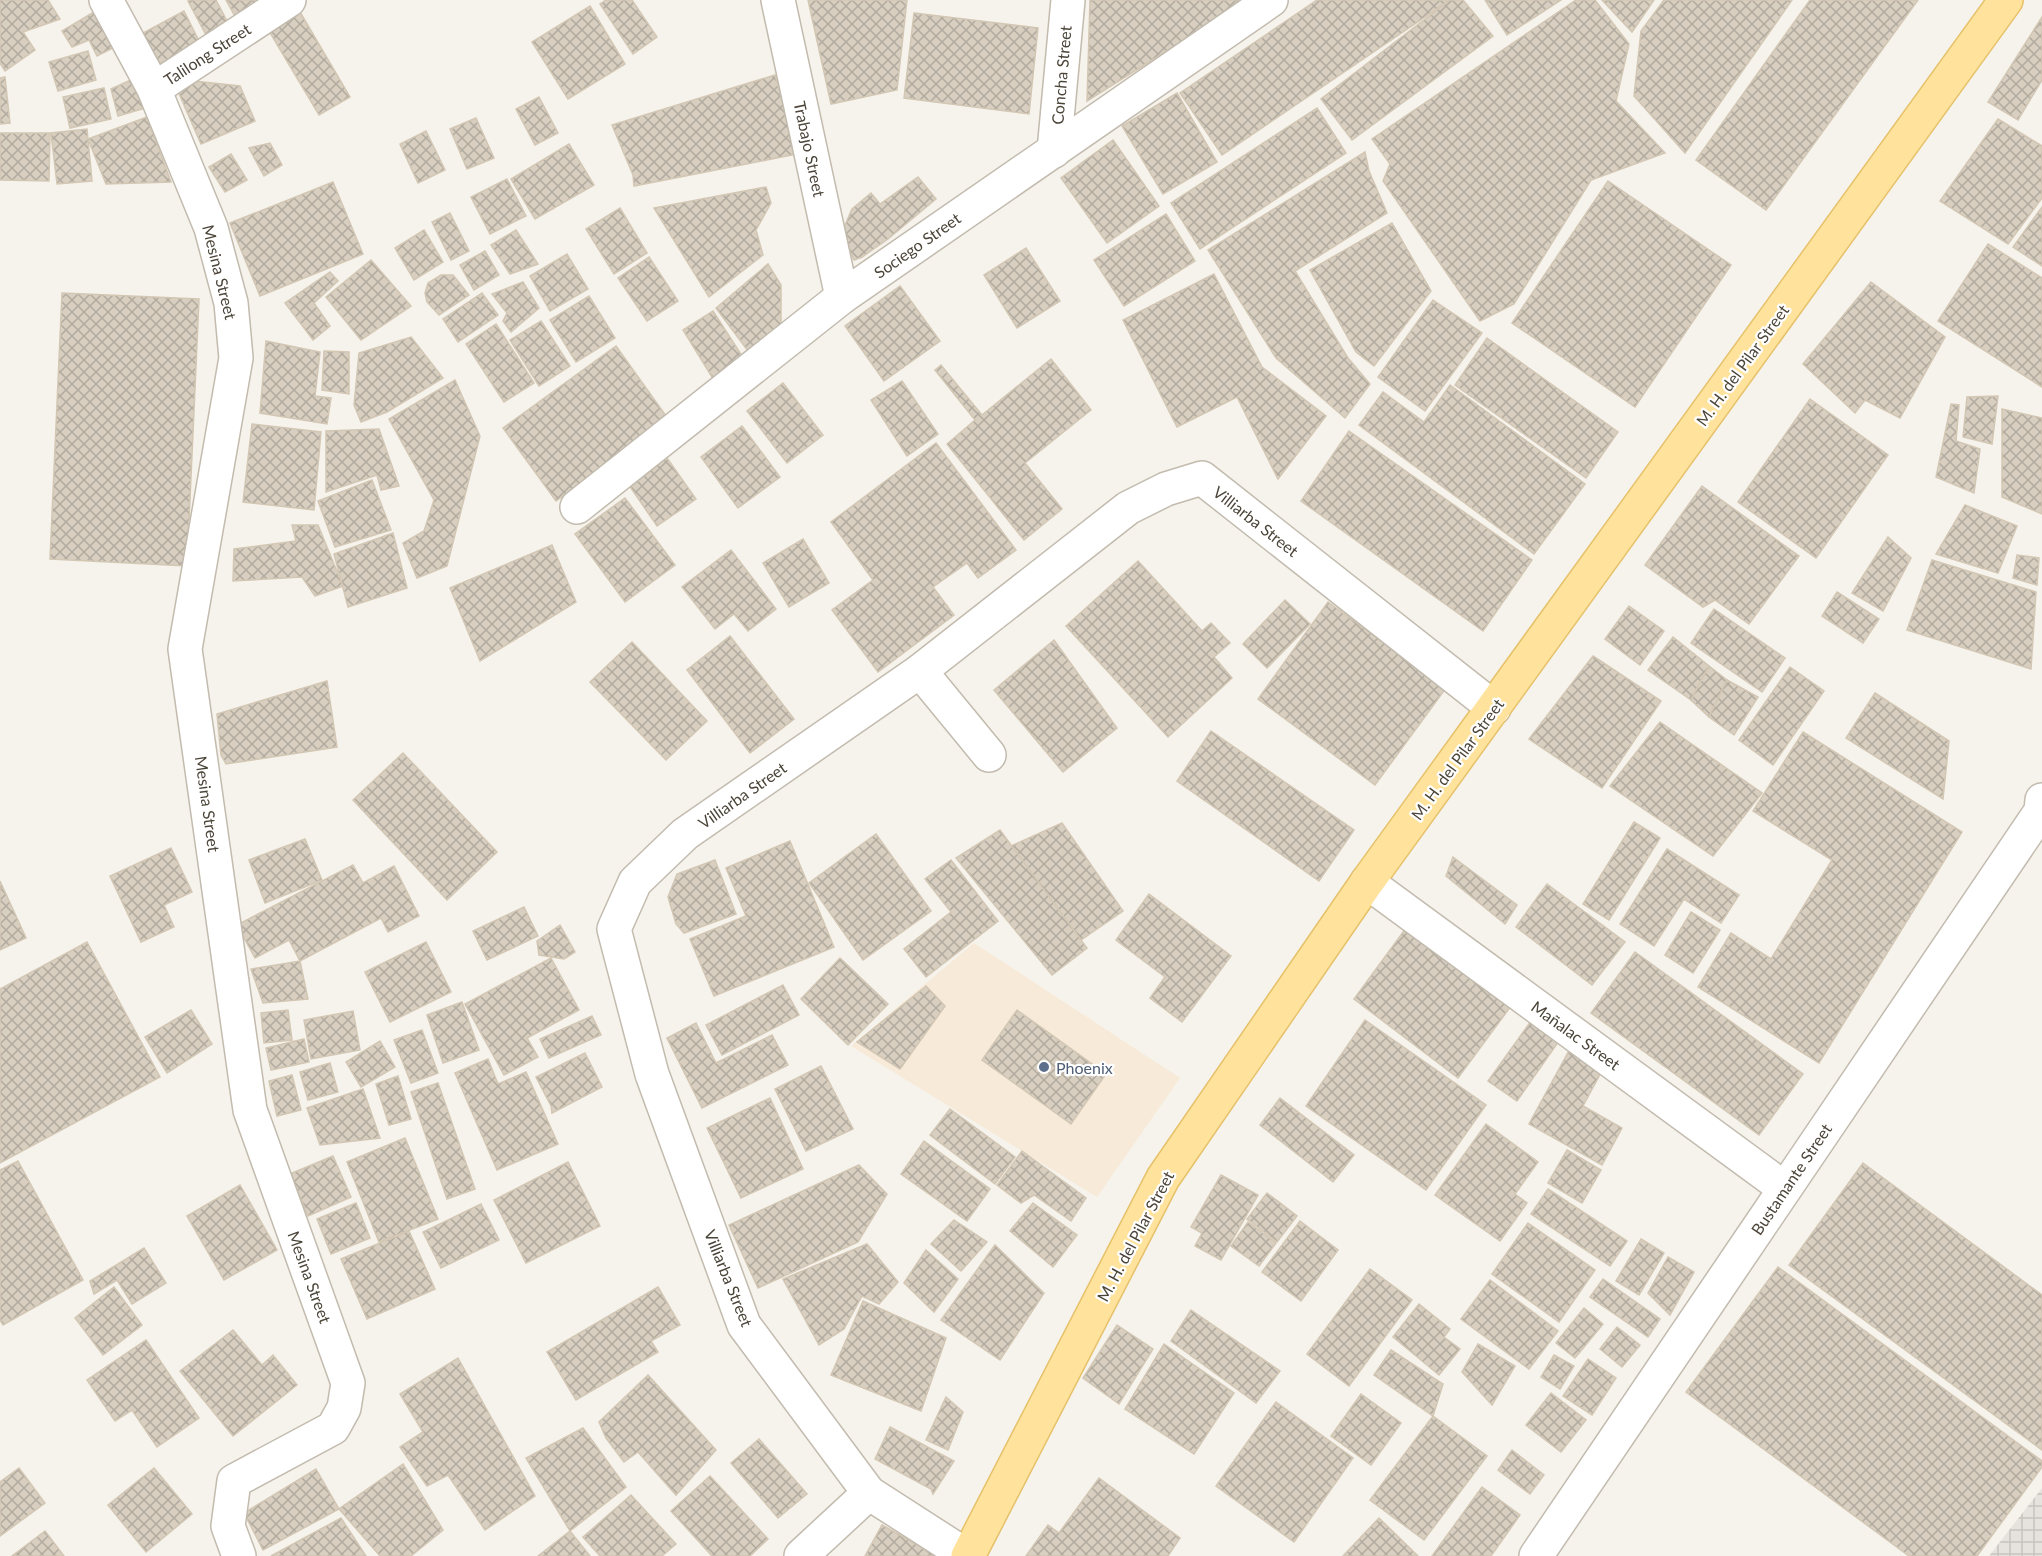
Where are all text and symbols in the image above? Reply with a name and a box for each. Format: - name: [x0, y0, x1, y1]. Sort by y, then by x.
- street label: Talilong Street: [160, 19, 254, 89]
- street label: Concha Street: [1047, 24, 1075, 125]
- street label: Trabajo Street: [791, 99, 829, 199]
- street label: Sociego Street: [870, 208, 964, 282]
- street label: Mesina Street: [199, 223, 241, 322]
- street label: M. H. del Pilar Street: [1692, 301, 1792, 429]
- street label: Villiarba Street: [1210, 482, 1303, 560]
- street label: M. H. del Pilar Street: [1407, 695, 1507, 823]
- street label: Mesina Street: [192, 755, 224, 854]
- street label: Villiarba Street: [694, 758, 790, 832]
- street label: Mañalac Street: [1528, 996, 1624, 1074]
- place label: Phoenix: [1056, 1058, 1113, 1077]
- marker: Phoenix: [1037, 1060, 1051, 1074]
- street label: Bustamante Street: [1747, 1120, 1835, 1238]
- street label: M. H. del Pilar Street: [1093, 1167, 1178, 1304]
- street label: Villiarba Street: [701, 1227, 757, 1330]
- street label: Mesina Street: [284, 1228, 336, 1326]

